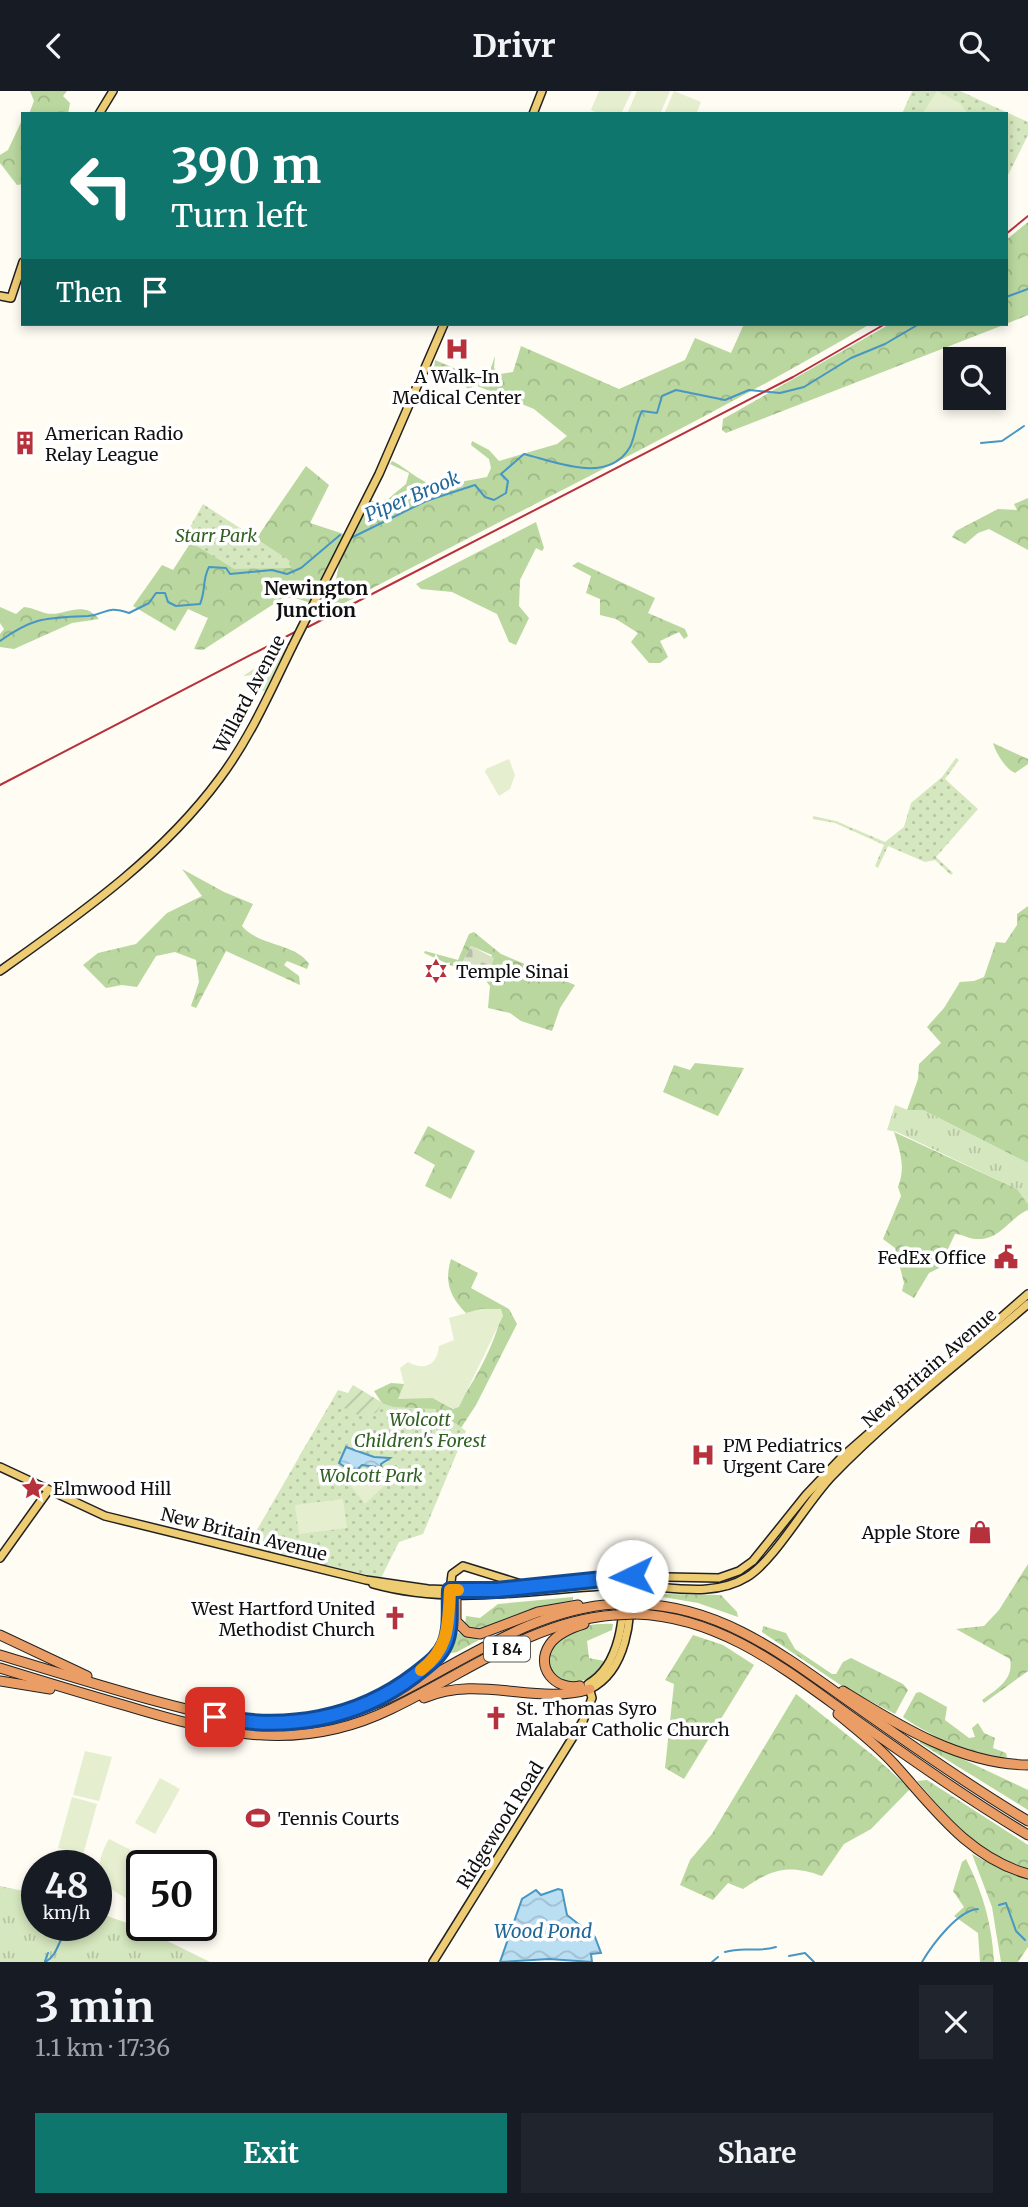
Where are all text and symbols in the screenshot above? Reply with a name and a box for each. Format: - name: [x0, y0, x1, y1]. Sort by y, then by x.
- text: Drivr: [472, 26, 556, 66]
- icon: back: [35, 27, 73, 65]
- icon: search: [955, 27, 993, 65]
- text: 390 m: [171, 135, 321, 196]
- icon: left: [56, 140, 147, 231]
- text: Turn left: [171, 196, 308, 236]
- icon: arrive: [136, 273, 174, 311]
- text: Then: [56, 276, 122, 309]
- hospital icon: A Walk-In Medical Center: [443, 335, 471, 363]
- map controls: [943, 347, 1006, 410]
- button: search: [943, 347, 1006, 410]
- place label: A Walk-In Medical Center: [392, 365, 522, 409]
- place label: American Radio Relay League: [44, 422, 183, 466]
- building icon: American Radio Relay League: [11, 429, 39, 457]
- water label: Piper Brook: [361, 465, 464, 527]
- park label: Starr Park: [175, 524, 257, 547]
- district label: Newington Junction: [264, 576, 368, 622]
- street label: Willard Avenue: [208, 631, 290, 758]
- synagogue icon: Temple Sinai: [422, 957, 450, 985]
- place label: Temple Sinai: [456, 960, 569, 983]
- public building icon: FedEx Office: [992, 1243, 1020, 1271]
- place label: FedEx Office: [878, 1246, 986, 1269]
- street label: New Britain Avenue: [857, 1303, 1001, 1433]
- park label: Wolcott Children's Forest: [354, 1408, 487, 1452]
- place label: PM Pediatrics Urgent Care: [723, 1434, 842, 1478]
- hospital icon: PM Pediatrics Urgent Care: [689, 1441, 717, 1469]
- park label: Wolcott Park: [319, 1464, 423, 1487]
- place icon: Elmwood Hill: [19, 1474, 47, 1502]
- place label: Elmwood Hill: [53, 1477, 172, 1500]
- street label: New Britain Avenue: [158, 1502, 330, 1566]
- shop icon: Apple Store: [966, 1518, 994, 1546]
- place label: Apple Store: [861, 1521, 960, 1544]
- position arrow: [595, 1539, 669, 1613]
- place label: West Hartford United Methodist Church: [191, 1597, 375, 1641]
- church icon: West Hartford United Methodist Church: [381, 1604, 409, 1632]
- road number: I 84: [484, 1637, 530, 1661]
- pin: [185, 1687, 245, 1747]
- place label: St. Thomas Syro Malabar Catholic Church: [516, 1697, 730, 1741]
- icon: arrive: [196, 1698, 234, 1736]
- church icon: St. Thomas Syro Malabar Catholic Church: [482, 1704, 510, 1732]
- street label: Ridgewood Road: [452, 1757, 548, 1893]
- sports icon: Tennis Courts: [244, 1804, 272, 1832]
- place label: Tennis Courts: [278, 1807, 400, 1830]
- speed limit sign: 50: [126, 1850, 217, 1941]
- text: 48: [45, 1864, 88, 1908]
- text: km/h: [43, 1901, 90, 1924]
- water label: Wood Pond: [494, 1919, 592, 1943]
- text: 3 min: [35, 1981, 154, 2033]
- button: close: [919, 1985, 993, 2059]
- text: 1.1 km · 17:36: [35, 2033, 170, 2062]
- button: Exit: [35, 2113, 507, 2193]
- button: Share: [521, 2113, 993, 2193]

